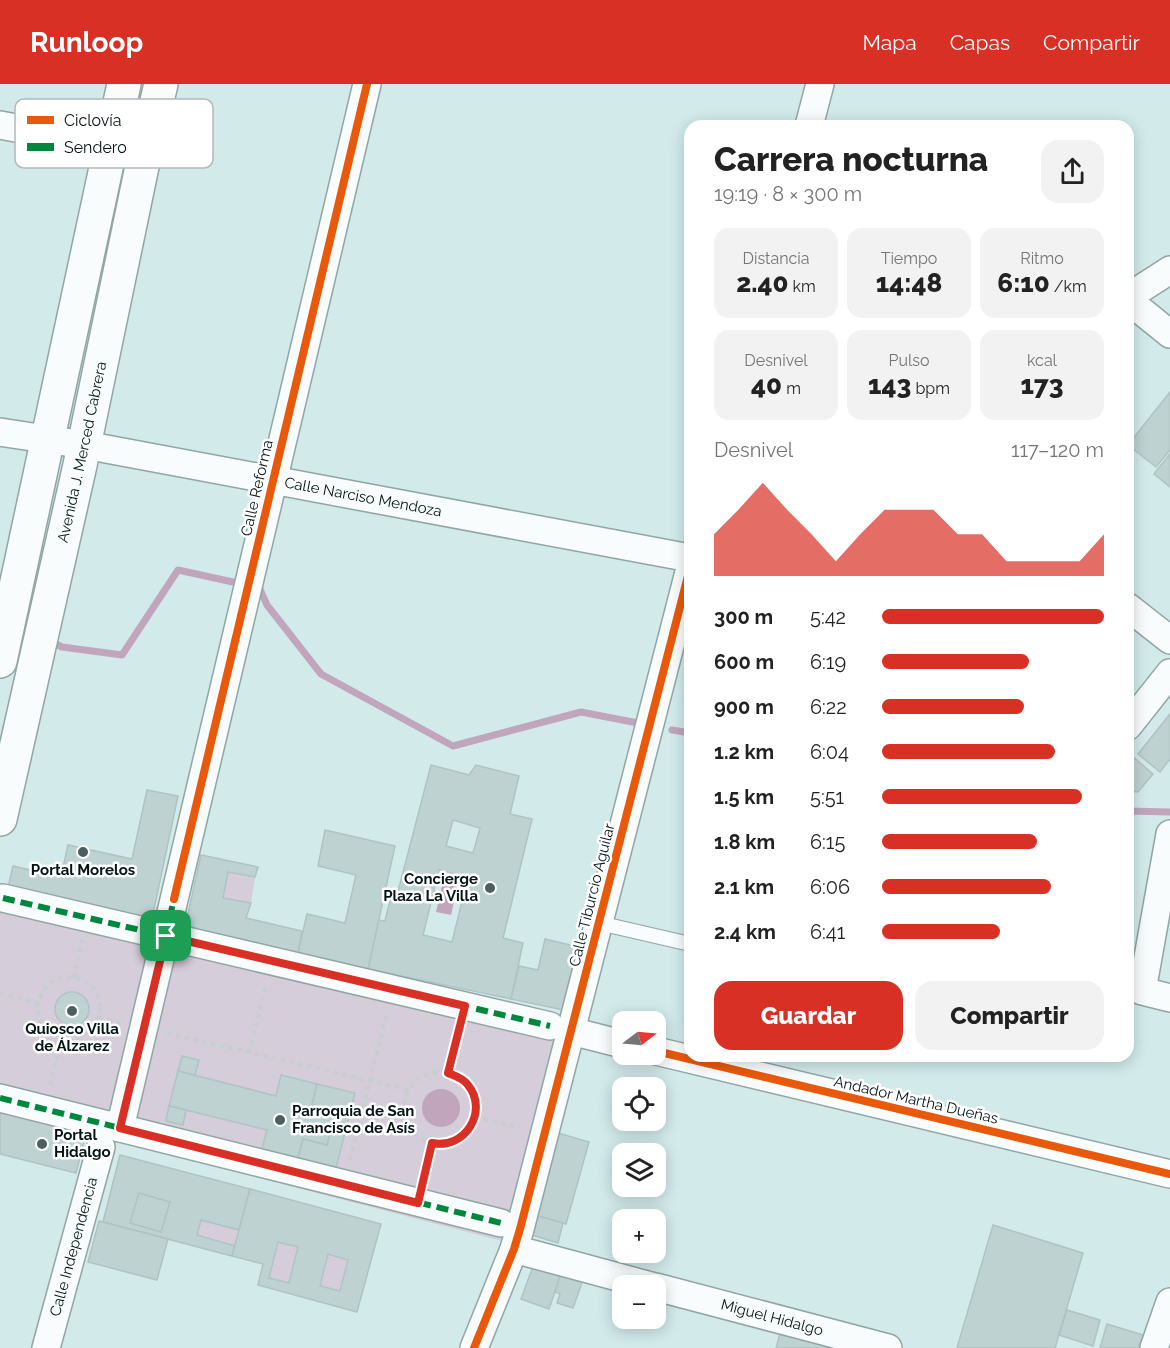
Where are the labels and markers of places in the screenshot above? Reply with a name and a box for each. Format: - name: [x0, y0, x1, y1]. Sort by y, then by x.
- marker: Portal Morelos: [76, 845, 90, 859]
- place label: Portal Morelos: [31, 861, 135, 879]
- place label: Concierge Plaza La Villa: [383, 870, 478, 905]
- marker: Concierge Plaza La Villa: [483, 881, 497, 895]
- pin: [140, 910, 191, 961]
- marker: Quiosco Villa de Álzarez: [65, 1004, 79, 1018]
- place label: Quiosco Villa de Álzarez: [25, 1020, 119, 1055]
- place label: Parroquia de San Francisco de Asís: [292, 1102, 415, 1137]
- marker: Parroquia de San Francisco de Asís: [273, 1113, 287, 1127]
- place label: Portal Hidalgo: [54, 1126, 111, 1161]
- marker: Portal Hidalgo: [35, 1137, 49, 1151]

